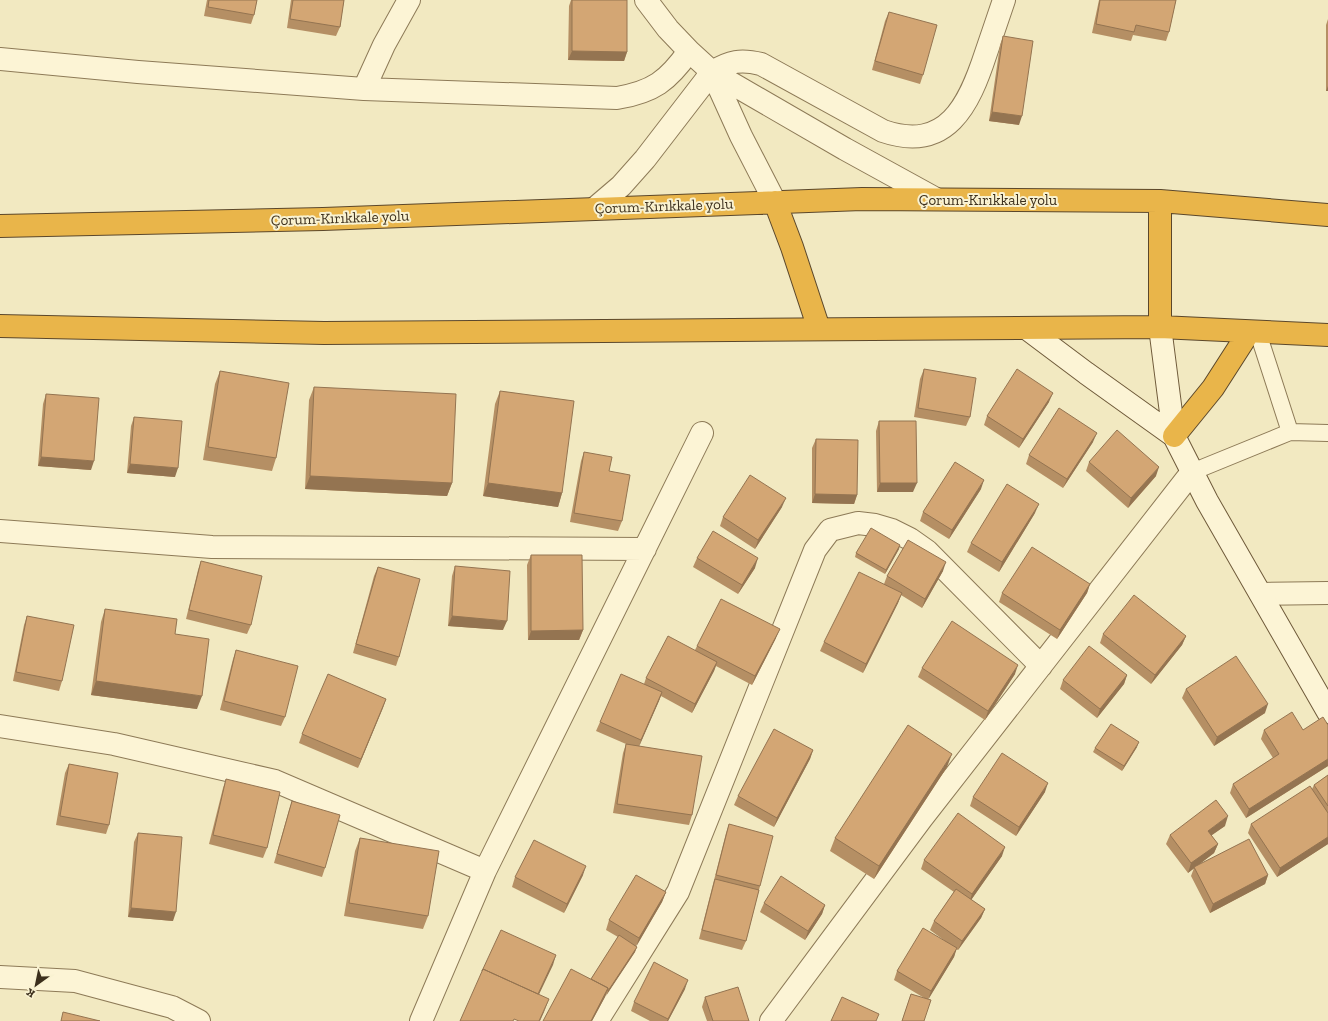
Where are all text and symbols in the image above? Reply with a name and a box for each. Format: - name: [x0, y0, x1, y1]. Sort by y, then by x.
- street label: Çorum-Kırıkkale yolu: [919, 191, 1058, 209]
- street label: Çorum-Kırıkkale yolu: [594, 195, 734, 217]
- street label: Çorum-Kırıkkale yolu: [270, 207, 410, 229]
- north arrow: [16, 965, 56, 1005]
- text: K: [24, 985, 37, 1000]

